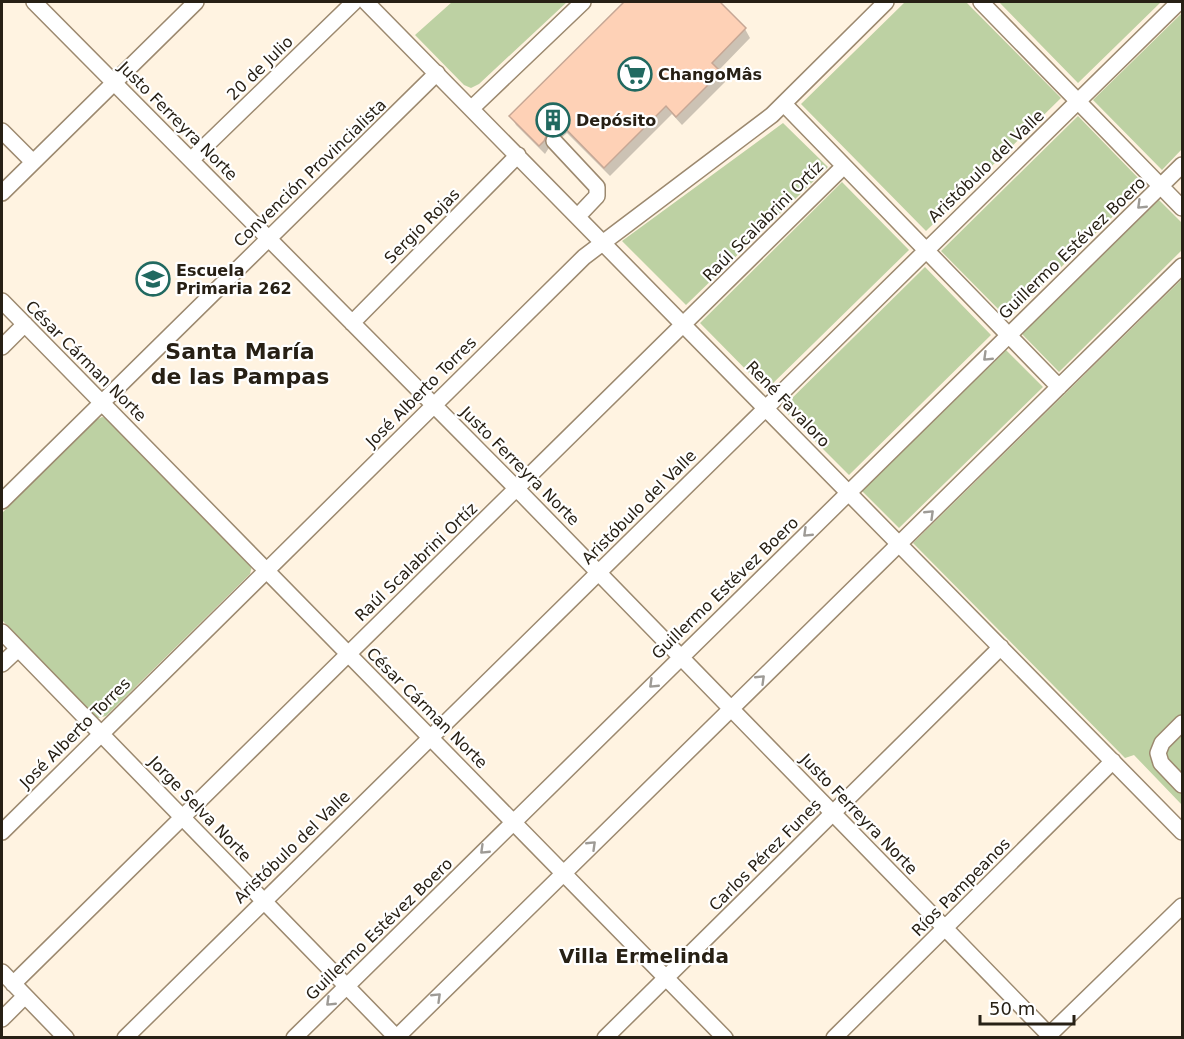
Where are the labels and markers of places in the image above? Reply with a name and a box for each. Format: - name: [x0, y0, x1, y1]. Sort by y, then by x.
- supermarket icon: ChangoMâs: [617, 56, 653, 92]
- place label: ChangoMâs: [658, 65, 762, 84]
- building icon: Depósito: [535, 102, 571, 138]
- place label: Depósito: [576, 111, 656, 130]
- school or university icon: Escuela Primaria 262: [135, 261, 171, 297]
- place label: Escuela Primaria 262: [176, 261, 292, 298]

